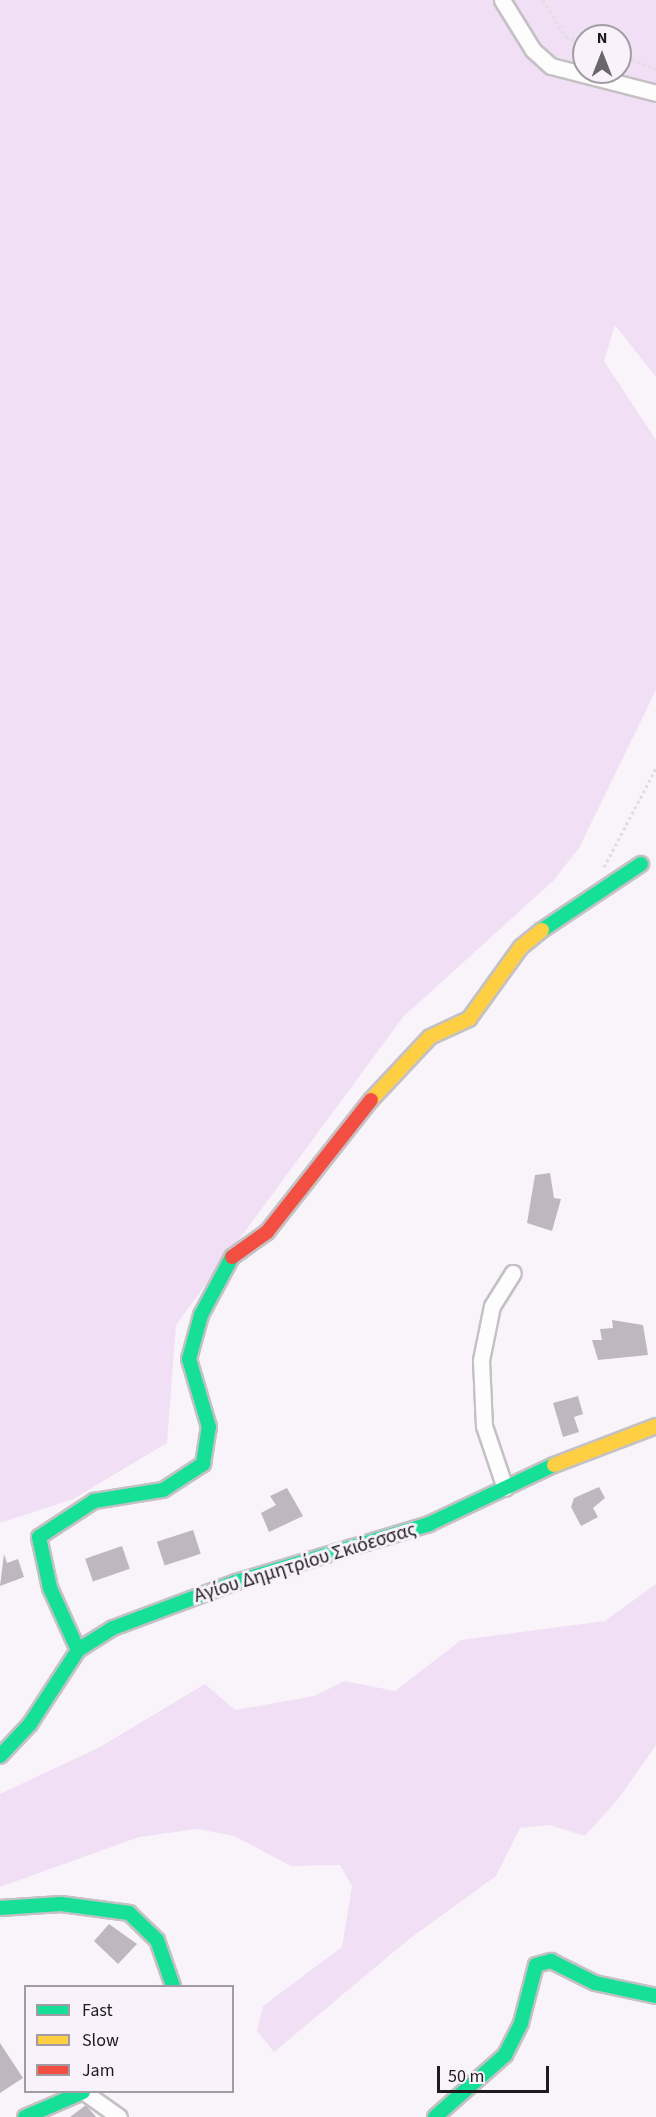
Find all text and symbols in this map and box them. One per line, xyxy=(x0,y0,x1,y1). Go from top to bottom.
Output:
north arrow xyxy=(572,24,632,84)
text: N xyxy=(597,27,607,49)
street label: Αγίου Δημητρίου Σκιόεσσας xyxy=(191,1518,419,1608)
legend xyxy=(24,1985,234,2093)
text: Fast xyxy=(82,1998,113,2023)
text: Slow xyxy=(82,2028,119,2053)
scale bar xyxy=(440,2054,552,2092)
text: Jam xyxy=(82,2058,115,2083)
text: 50 m xyxy=(448,2064,484,2089)

